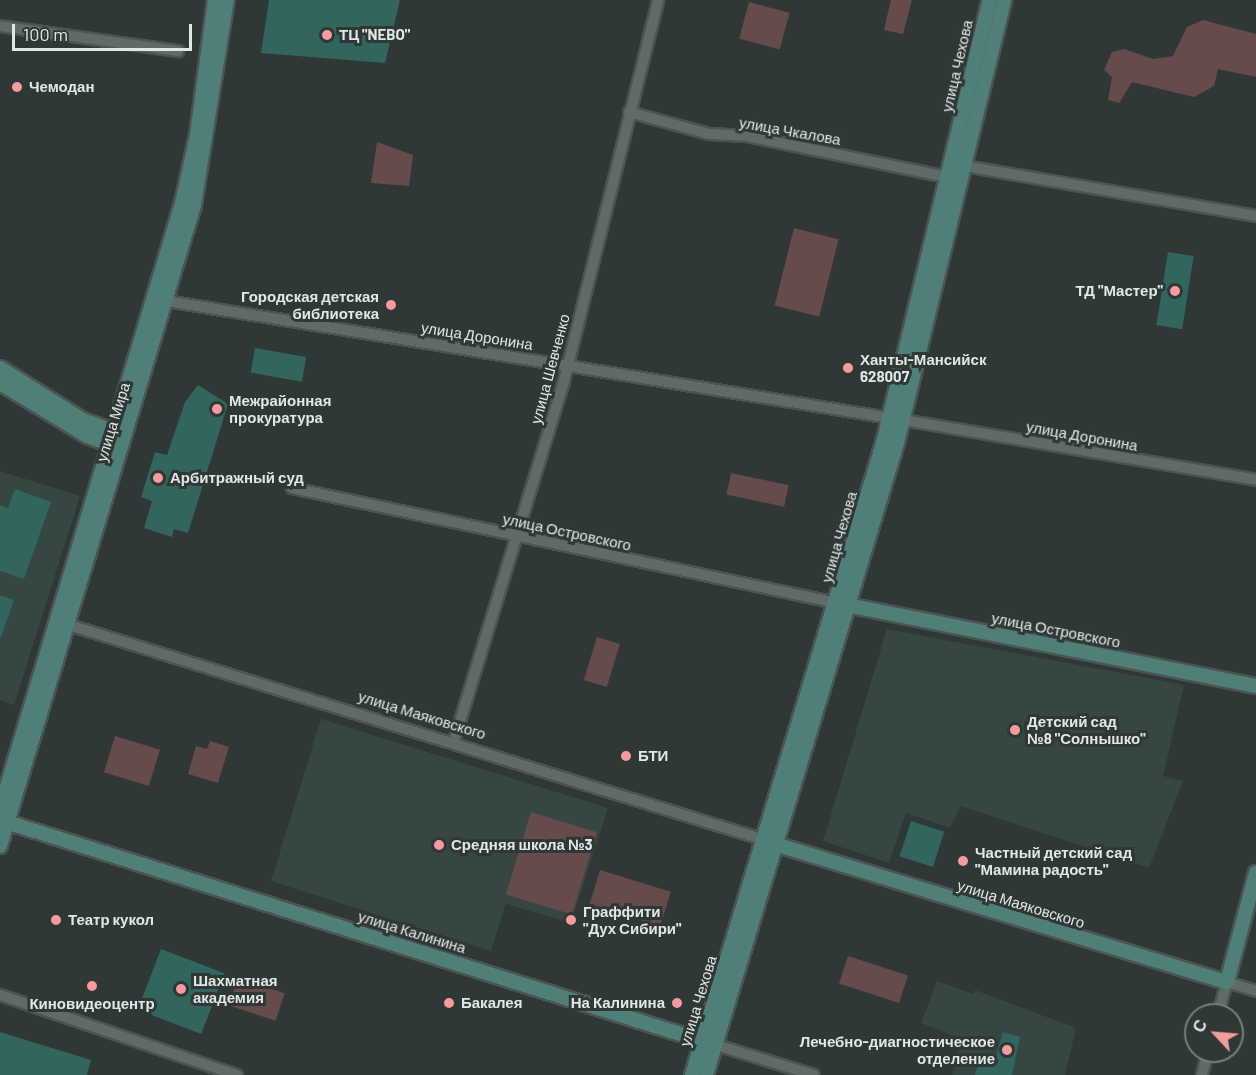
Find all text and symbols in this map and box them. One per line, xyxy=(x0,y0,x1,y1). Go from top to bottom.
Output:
scale bar xyxy=(15,12,195,50)
street label: улица Чехова xyxy=(938,18,976,114)
text: 100 m xyxy=(23,23,68,45)
place label: ТЦ "NEBO" xyxy=(339,26,410,44)
marker: ТЦ "NEBO" xyxy=(320,28,334,42)
place label: Чемодан xyxy=(29,78,94,96)
marker: Чемодан xyxy=(10,80,24,94)
street label: улица Чкалова xyxy=(738,113,842,149)
place label: ТД "Мастер" xyxy=(1076,282,1163,300)
marker: ТД "Мастер" xyxy=(1168,284,1182,298)
place label: Городская детская библиотека xyxy=(241,287,379,322)
marker: Городская детская библиотека xyxy=(384,298,398,312)
street label: улица Шевченко xyxy=(527,312,573,426)
street label: улица Доронина xyxy=(420,318,534,354)
place label: Ханты-Мансийск 628007 xyxy=(860,350,986,385)
marker: Ханты-Мансийск 628007 xyxy=(841,361,855,375)
street label: улица Мира xyxy=(92,380,134,464)
place label: Межрайонная прокуратура xyxy=(229,391,331,426)
marker: Межрайонная прокуратура xyxy=(210,402,224,416)
street label: улица Доронина xyxy=(1025,417,1139,455)
place label: Арбитражный суд xyxy=(170,469,304,487)
marker: Арбитражный суд xyxy=(151,471,165,485)
street label: улица Чехова xyxy=(817,489,861,585)
street label: улица Островского xyxy=(501,510,633,554)
street label: улица Островского xyxy=(990,609,1122,651)
street label: улица Маяковского xyxy=(356,687,488,743)
place label: Детский сад №8 "Солнышко" xyxy=(1027,712,1146,747)
marker: Детский сад №8 "Солнышко" xyxy=(1008,723,1022,737)
place label: БТИ xyxy=(638,747,668,765)
marker: БТИ xyxy=(619,749,633,763)
place label: Средняя школа №3 xyxy=(451,836,593,854)
marker: Средняя школа №3 xyxy=(432,838,446,852)
place label: Частный детский сад "Мамина радость" xyxy=(975,843,1132,878)
marker: Частный детский сад "Мамина радость" xyxy=(956,854,970,868)
street label: улица Маяковского xyxy=(955,876,1087,932)
place label: Граффити "Дух Сибири" xyxy=(583,902,681,937)
street label: улица Калинина xyxy=(356,907,468,957)
place label: Театр кукол xyxy=(68,911,154,929)
marker: Театр кукол xyxy=(49,913,63,927)
marker: Граффити "Дух Сибири" xyxy=(564,913,578,927)
street label: улица Чехова xyxy=(676,953,720,1049)
place label: Шахматная академия xyxy=(193,971,277,1006)
marker: Киновидеоцентр xyxy=(85,979,99,993)
marker: Шахматная академия xyxy=(174,982,188,996)
place label: Бакалея xyxy=(461,994,522,1012)
place label: На Калинина xyxy=(571,994,665,1012)
place label: Киновидеоцентр xyxy=(29,995,155,1013)
marker: Бакалея xyxy=(442,996,456,1010)
marker: На Калинина xyxy=(670,996,684,1010)
north arrow xyxy=(1184,1003,1244,1063)
text: С xyxy=(1188,1016,1210,1035)
place label: Лечебно-диагностическое отделение xyxy=(800,1032,995,1067)
marker: Лечебно-диагностическое отделение xyxy=(1000,1043,1014,1057)

